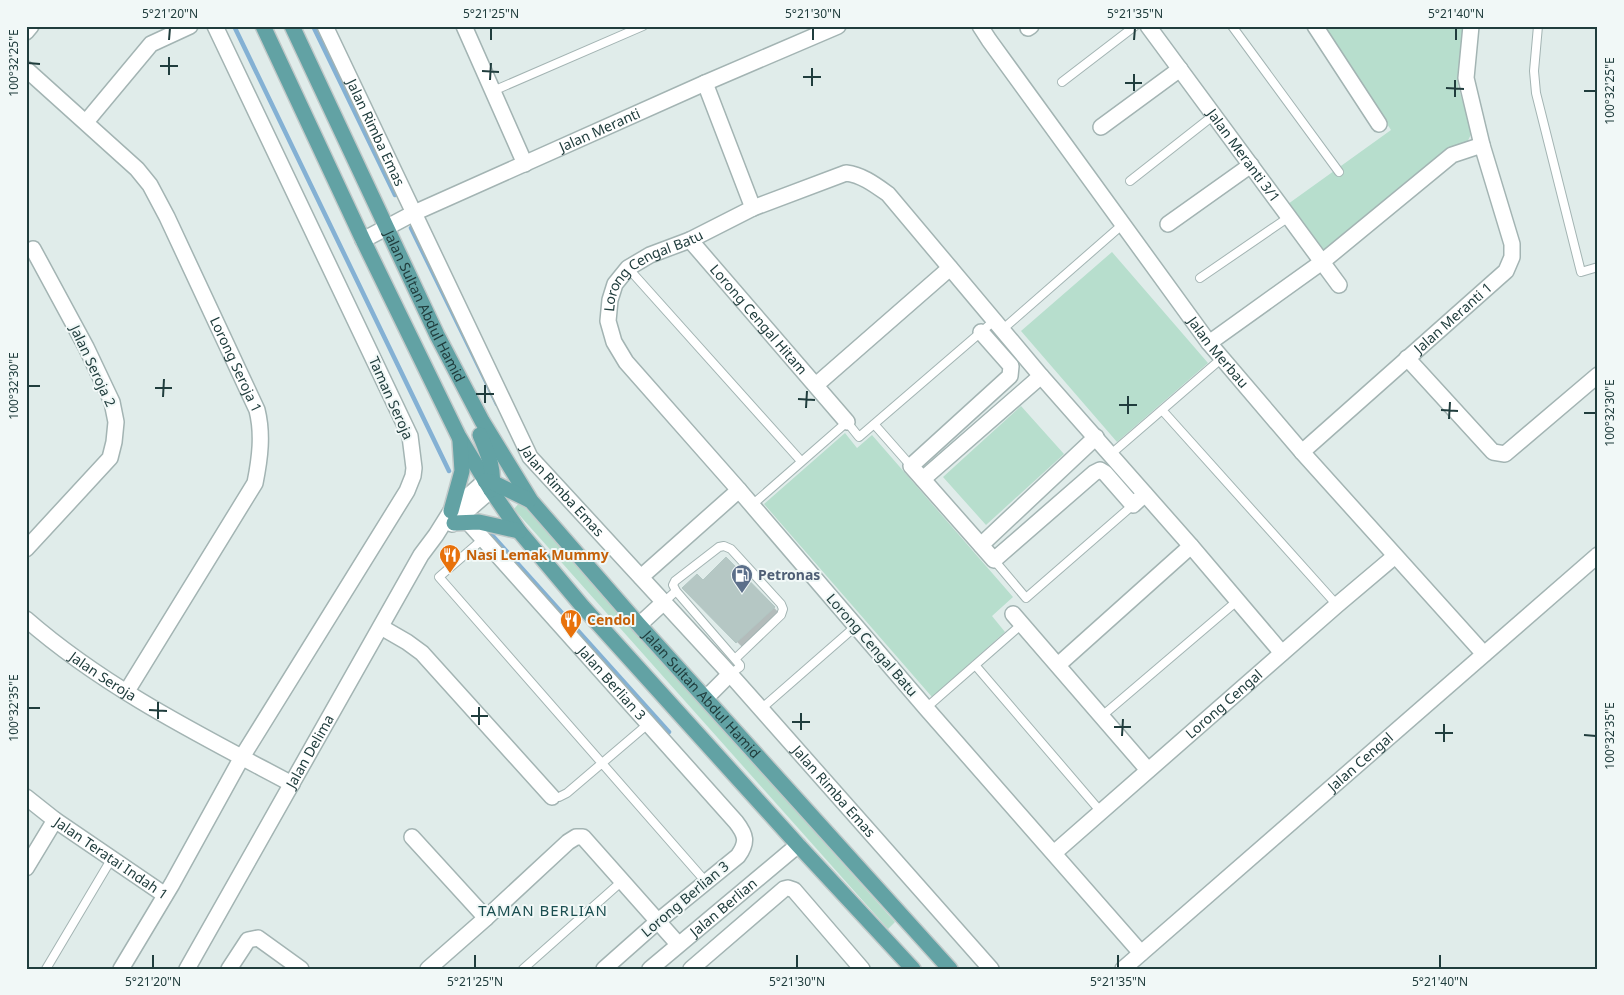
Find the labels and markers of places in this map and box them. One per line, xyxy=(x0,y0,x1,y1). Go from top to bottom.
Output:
restaurant icon: Nasi Lemak Mummy xyxy=(438,543,462,574)
place label: Nasi Lemak Mummy xyxy=(466,545,609,564)
fuel station icon: Petronas xyxy=(730,563,754,594)
place label: Petronas xyxy=(758,565,820,584)
restaurant icon: Cendol xyxy=(559,608,583,639)
place label: Cendol xyxy=(587,610,635,629)

